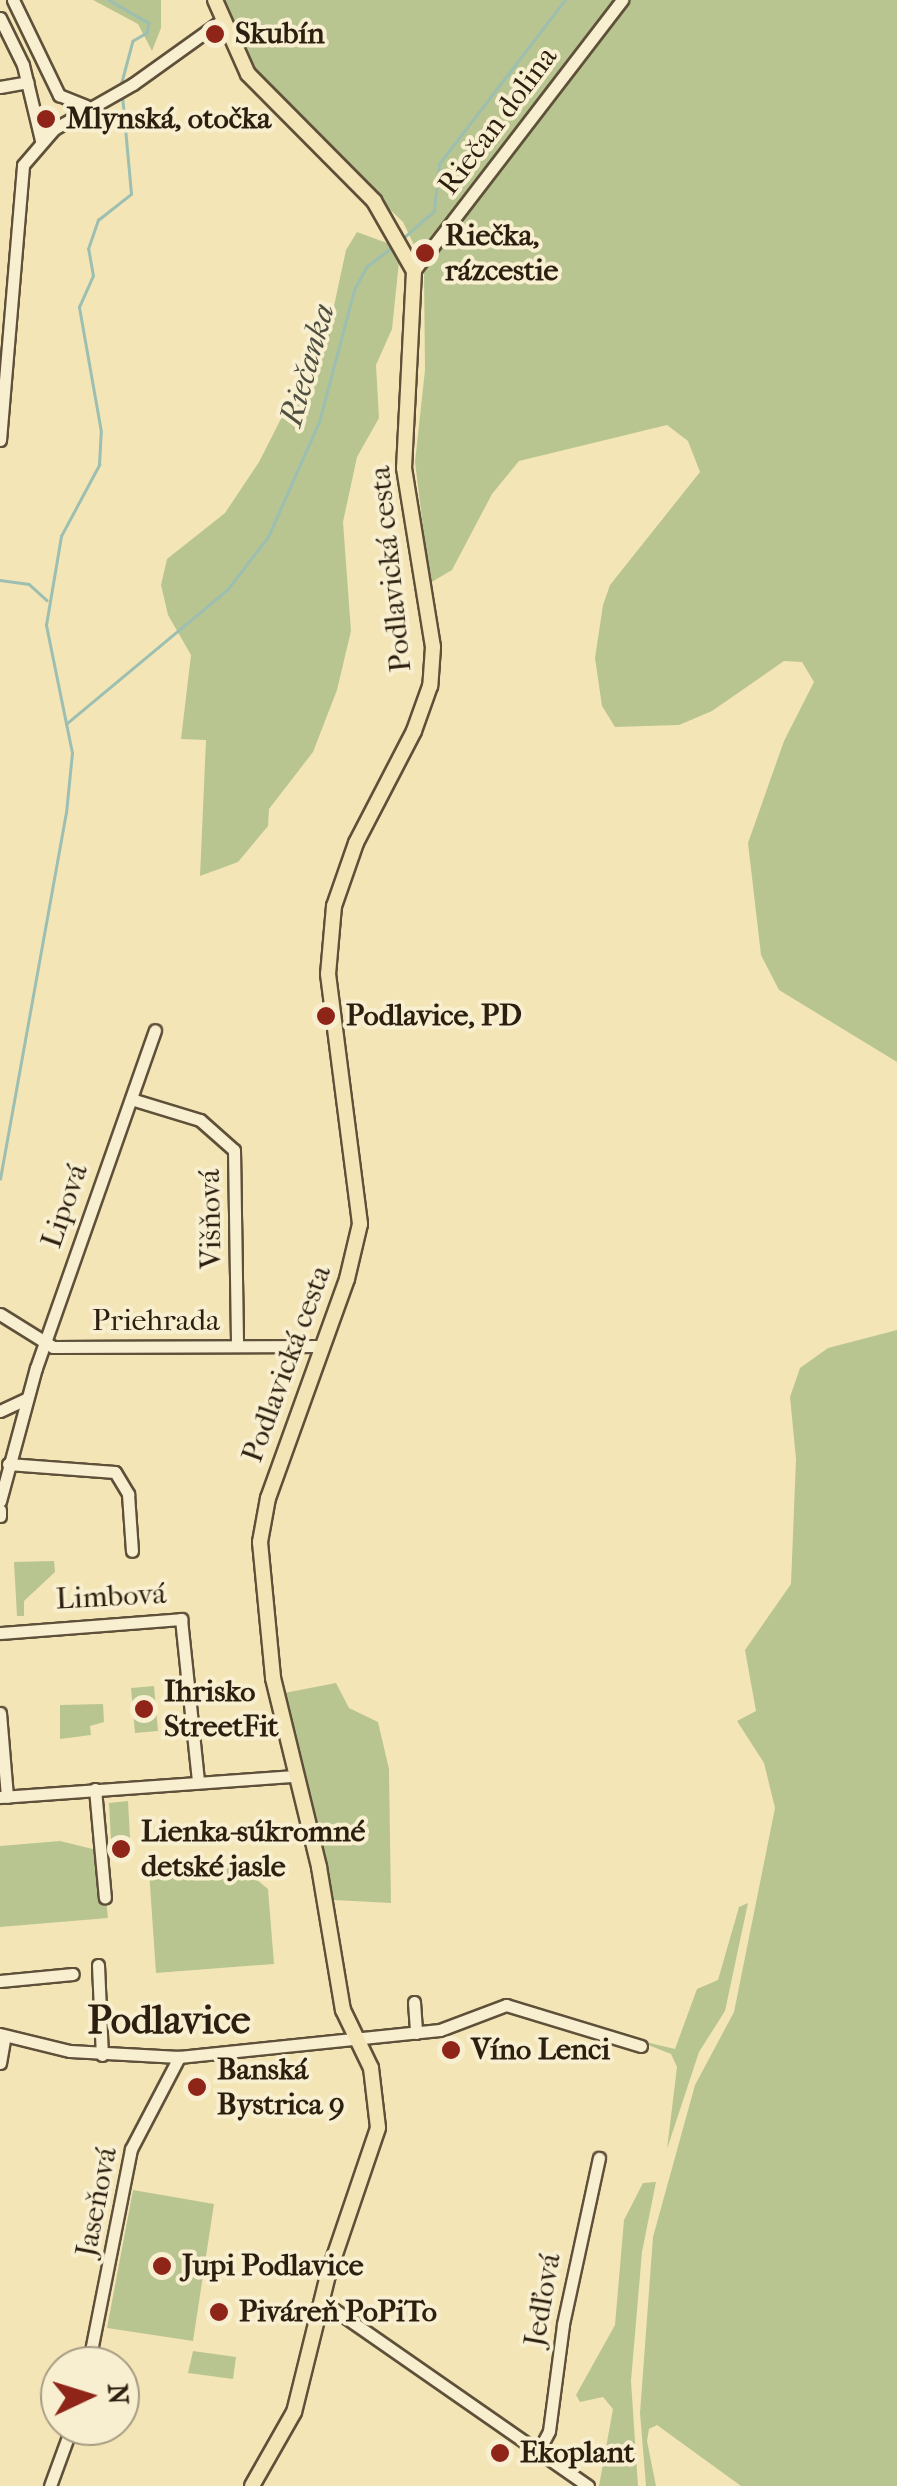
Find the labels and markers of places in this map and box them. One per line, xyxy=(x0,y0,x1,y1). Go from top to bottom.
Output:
place label: Skubín xyxy=(235,16,325,52)
marker: Skubín xyxy=(204,23,226,45)
place label: Mlynská, otočka xyxy=(66,101,271,137)
marker: Mlynská, otočka xyxy=(35,108,57,130)
place label: Riečka, rázcestie xyxy=(445,218,558,288)
marker: Riečka, rázcestie xyxy=(414,242,436,264)
place label: Podlavice, PD xyxy=(346,998,522,1034)
marker: Podlavice, PD xyxy=(315,1005,337,1027)
place label: Ihrisko StreetFit xyxy=(164,1674,279,1744)
marker: Ihrisko StreetFit xyxy=(133,1698,155,1720)
place label: Lienka-súkromné detské jasle xyxy=(141,1814,365,1884)
marker: Lienka-súkromné detské jasle xyxy=(110,1838,132,1860)
place label: Víno Lenci xyxy=(471,2032,610,2068)
marker: Víno Lenci xyxy=(440,2039,462,2061)
place label: Banská Bystrica 9 xyxy=(217,2052,345,2122)
marker: Banská Bystrica 9 xyxy=(186,2076,208,2098)
place label: Jupi Podlavice xyxy=(182,2248,364,2284)
marker: Jupi Podlavice xyxy=(151,2255,173,2277)
place label: Piváreň PoPiTo xyxy=(239,2294,437,2330)
marker: Piváreň PoPiTo xyxy=(208,2301,230,2323)
place label: Ekoplant xyxy=(520,2435,635,2471)
marker: Ekoplant xyxy=(489,2442,511,2464)

